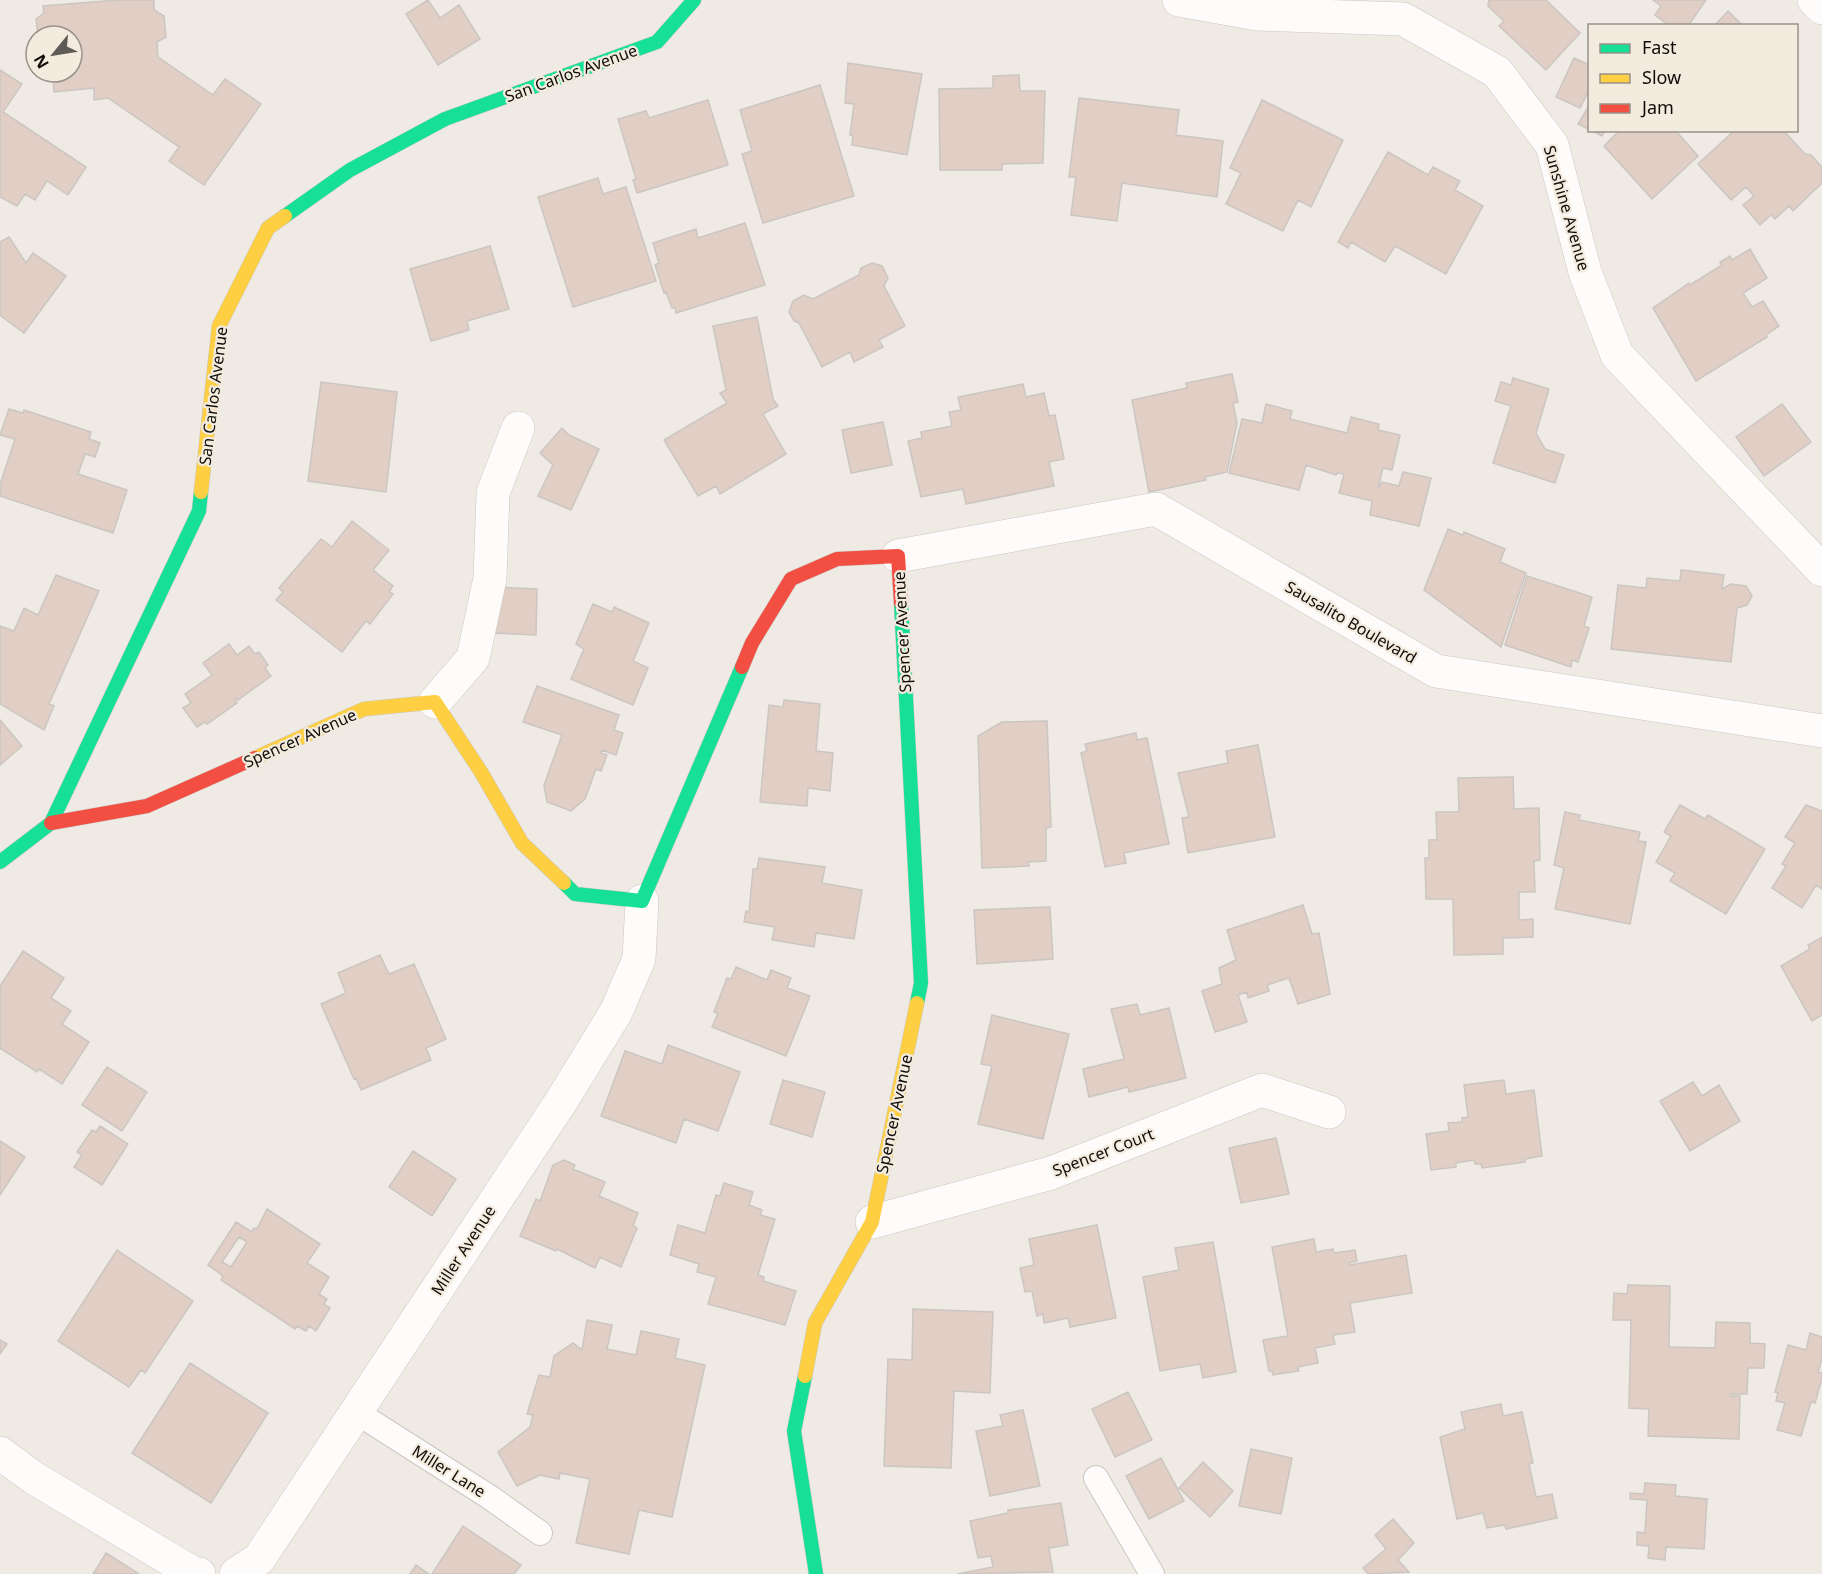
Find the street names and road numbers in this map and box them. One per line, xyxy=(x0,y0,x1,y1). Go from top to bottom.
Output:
street label: San Carlos Avenue xyxy=(502,39,640,107)
street label: Sunshine Avenue xyxy=(1539,143,1595,273)
street label: San Carlos Avenue xyxy=(194,326,232,466)
street label: Spencer Avenue xyxy=(888,571,916,693)
street label: Sausalito Boulevard xyxy=(1281,575,1421,669)
street label: Spencer Avenue xyxy=(240,703,360,773)
street label: Spencer Avenue xyxy=(871,1052,917,1176)
street label: Spencer Court xyxy=(1049,1122,1157,1181)
street label: Miller Avenue xyxy=(426,1201,500,1299)
street label: Miller Lane xyxy=(408,1440,490,1502)

